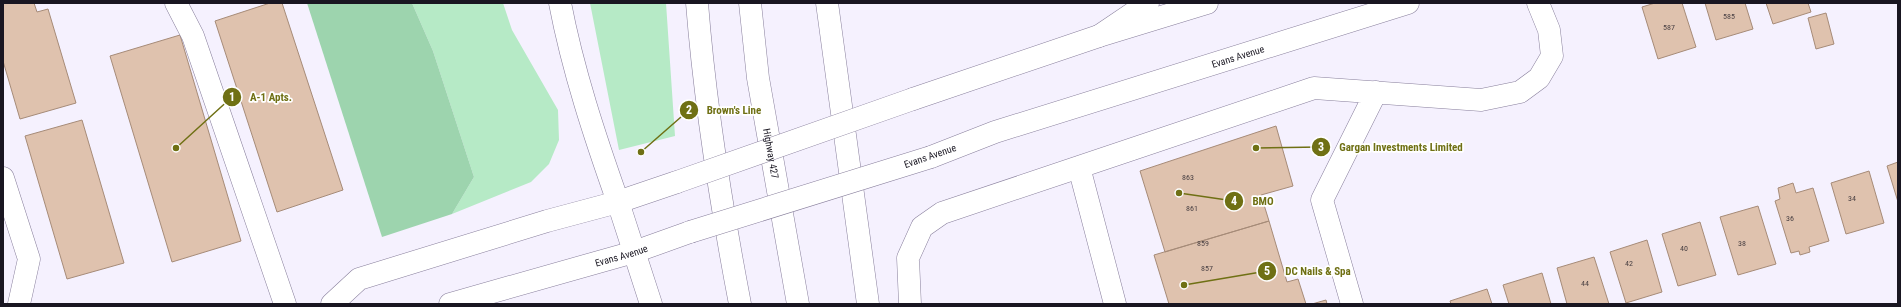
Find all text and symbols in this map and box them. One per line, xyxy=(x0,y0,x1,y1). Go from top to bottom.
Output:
house number: 585 xyxy=(1723,12,1735,21)
house number: 587 xyxy=(1663,23,1675,32)
street label: Evans Avenue xyxy=(1210,43,1266,70)
callout: A-1 Apts. xyxy=(222,86,300,109)
text: 1 xyxy=(229,90,235,104)
text: A-1 Apts. xyxy=(250,91,292,104)
callout: Brown's Line xyxy=(679,98,770,121)
text: 2 xyxy=(686,103,692,117)
text: Brown's Line xyxy=(707,104,761,117)
street label: Highway 427 xyxy=(762,127,781,179)
callout: Gargan Investments Limited xyxy=(1311,136,1471,159)
text: 3 xyxy=(1318,140,1324,154)
text: Gargan Investments Limited xyxy=(1339,141,1463,154)
street label: Evans Avenue xyxy=(903,142,958,170)
house number: 863 xyxy=(1182,173,1194,182)
callout: BMO xyxy=(1224,189,1281,212)
text: 4 xyxy=(1231,194,1237,208)
house number: 34 xyxy=(1848,194,1856,203)
text: BMO xyxy=(1252,195,1274,208)
house number: 861 xyxy=(1186,204,1198,213)
house number: 36 xyxy=(1786,214,1794,223)
house number: 859 xyxy=(1197,239,1209,248)
house number: 38 xyxy=(1738,239,1746,248)
street label: Evans Avenue xyxy=(594,242,649,268)
house number: 40 xyxy=(1680,244,1688,253)
house number: 42 xyxy=(1625,259,1633,268)
callout: DC Nails & Spa xyxy=(1257,260,1359,283)
house number: 857 xyxy=(1201,264,1213,273)
text: 5 xyxy=(1264,264,1270,278)
text: DC Nails & Spa xyxy=(1285,265,1351,278)
house number: 44 xyxy=(1581,279,1589,288)

